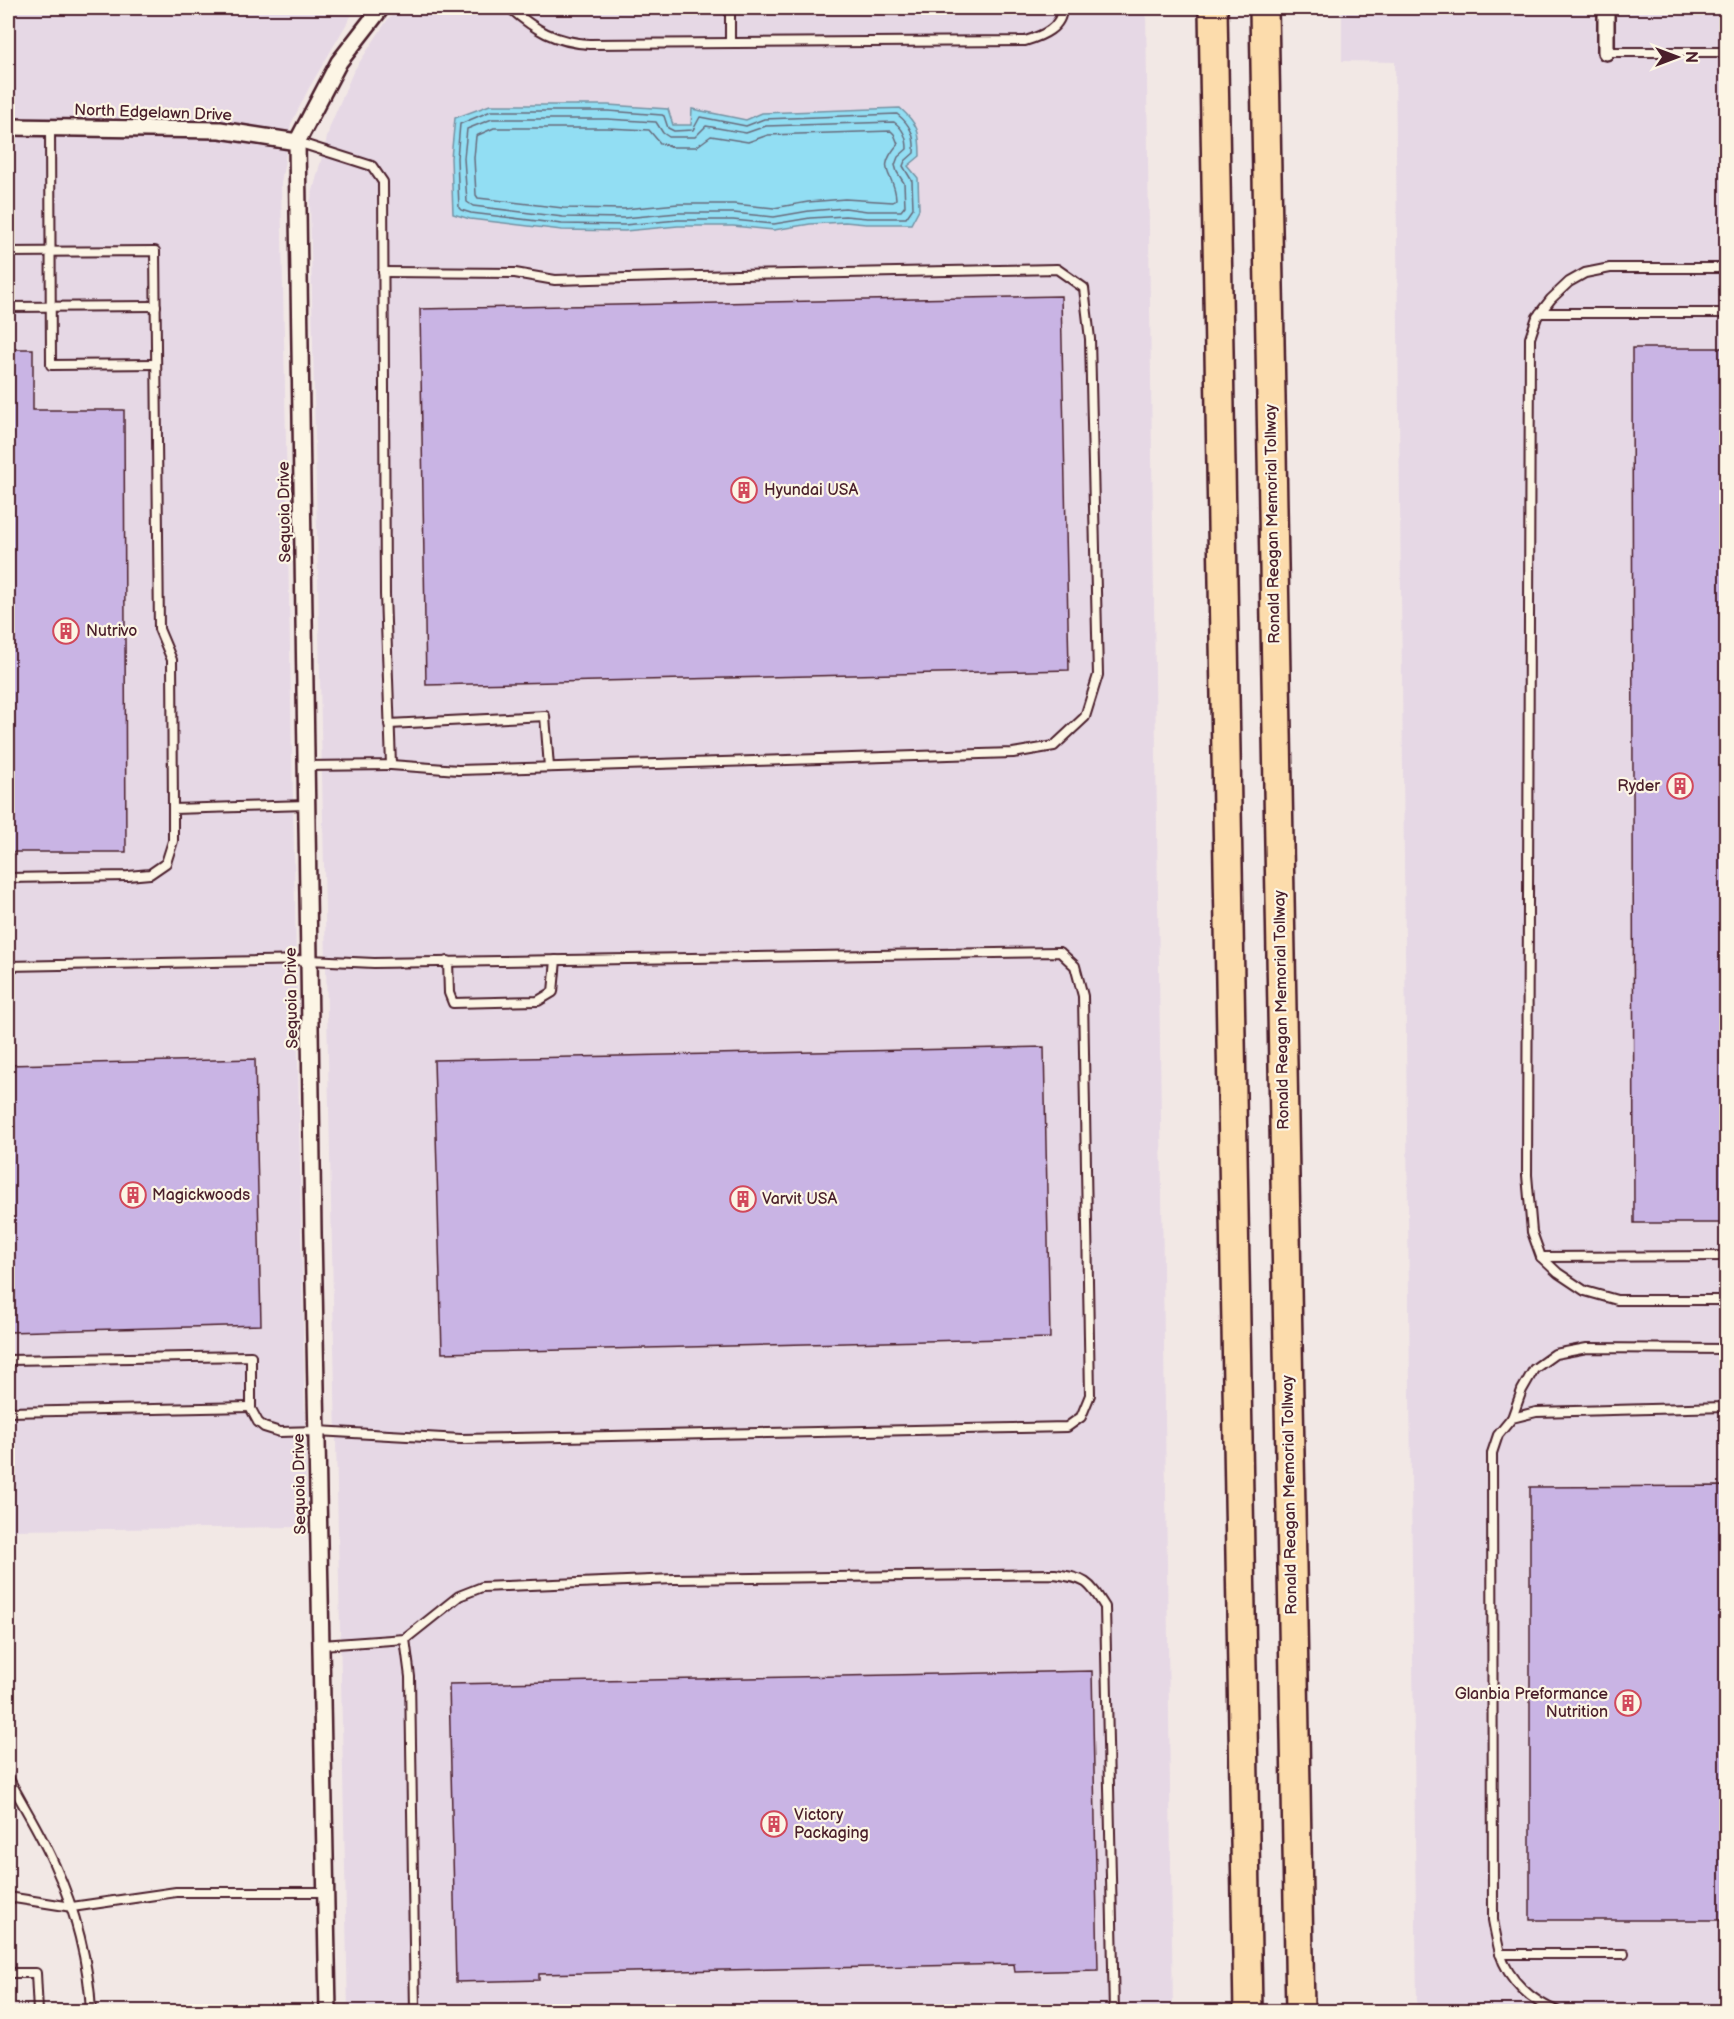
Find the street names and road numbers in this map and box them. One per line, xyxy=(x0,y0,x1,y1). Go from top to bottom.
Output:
street label: North Edgelawn Drive xyxy=(74,101,233,125)
street label: Ronald Reagan Memorial Tollway xyxy=(1261,403,1285,644)
street label: Sequoia Drive xyxy=(275,461,295,563)
street label: Ronald Reagan Memorial Tollway xyxy=(1270,889,1294,1130)
street label: Sequoia Drive xyxy=(282,947,302,1049)
street label: Ronald Reagan Memorial Tollway xyxy=(1278,1374,1302,1615)
street label: Sequoia Drive xyxy=(290,1433,310,1535)

